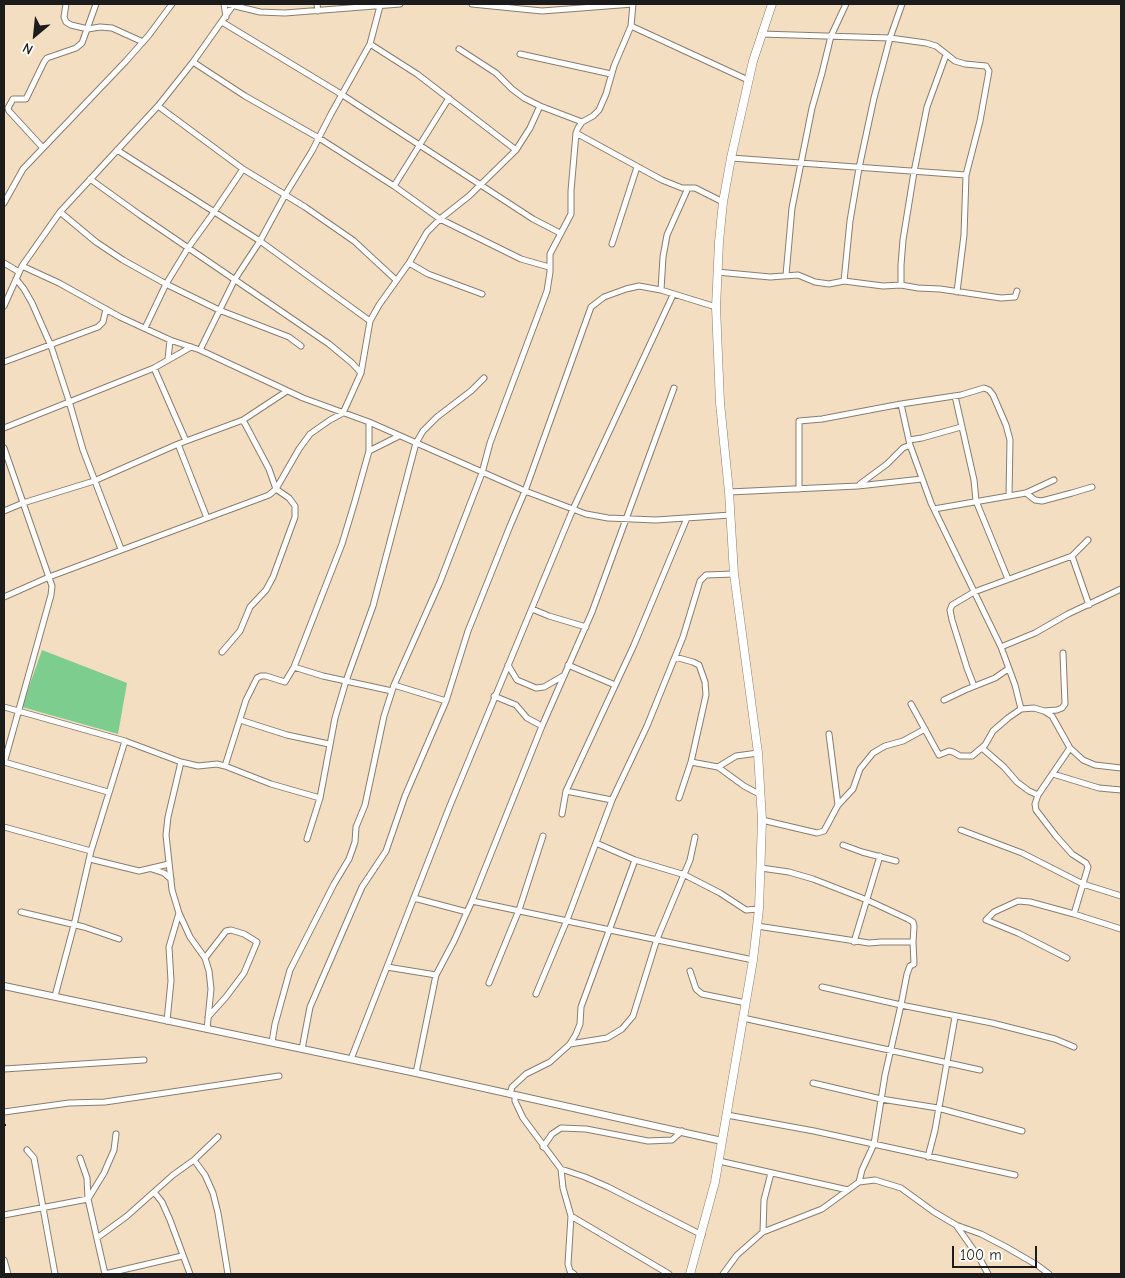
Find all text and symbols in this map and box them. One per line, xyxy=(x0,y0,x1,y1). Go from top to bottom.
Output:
north arrow xyxy=(10,10,60,60)
text: N xyxy=(20,39,36,58)
scale bar xyxy=(955,1236,1040,1268)
text: 100 m xyxy=(960,1246,1002,1264)

